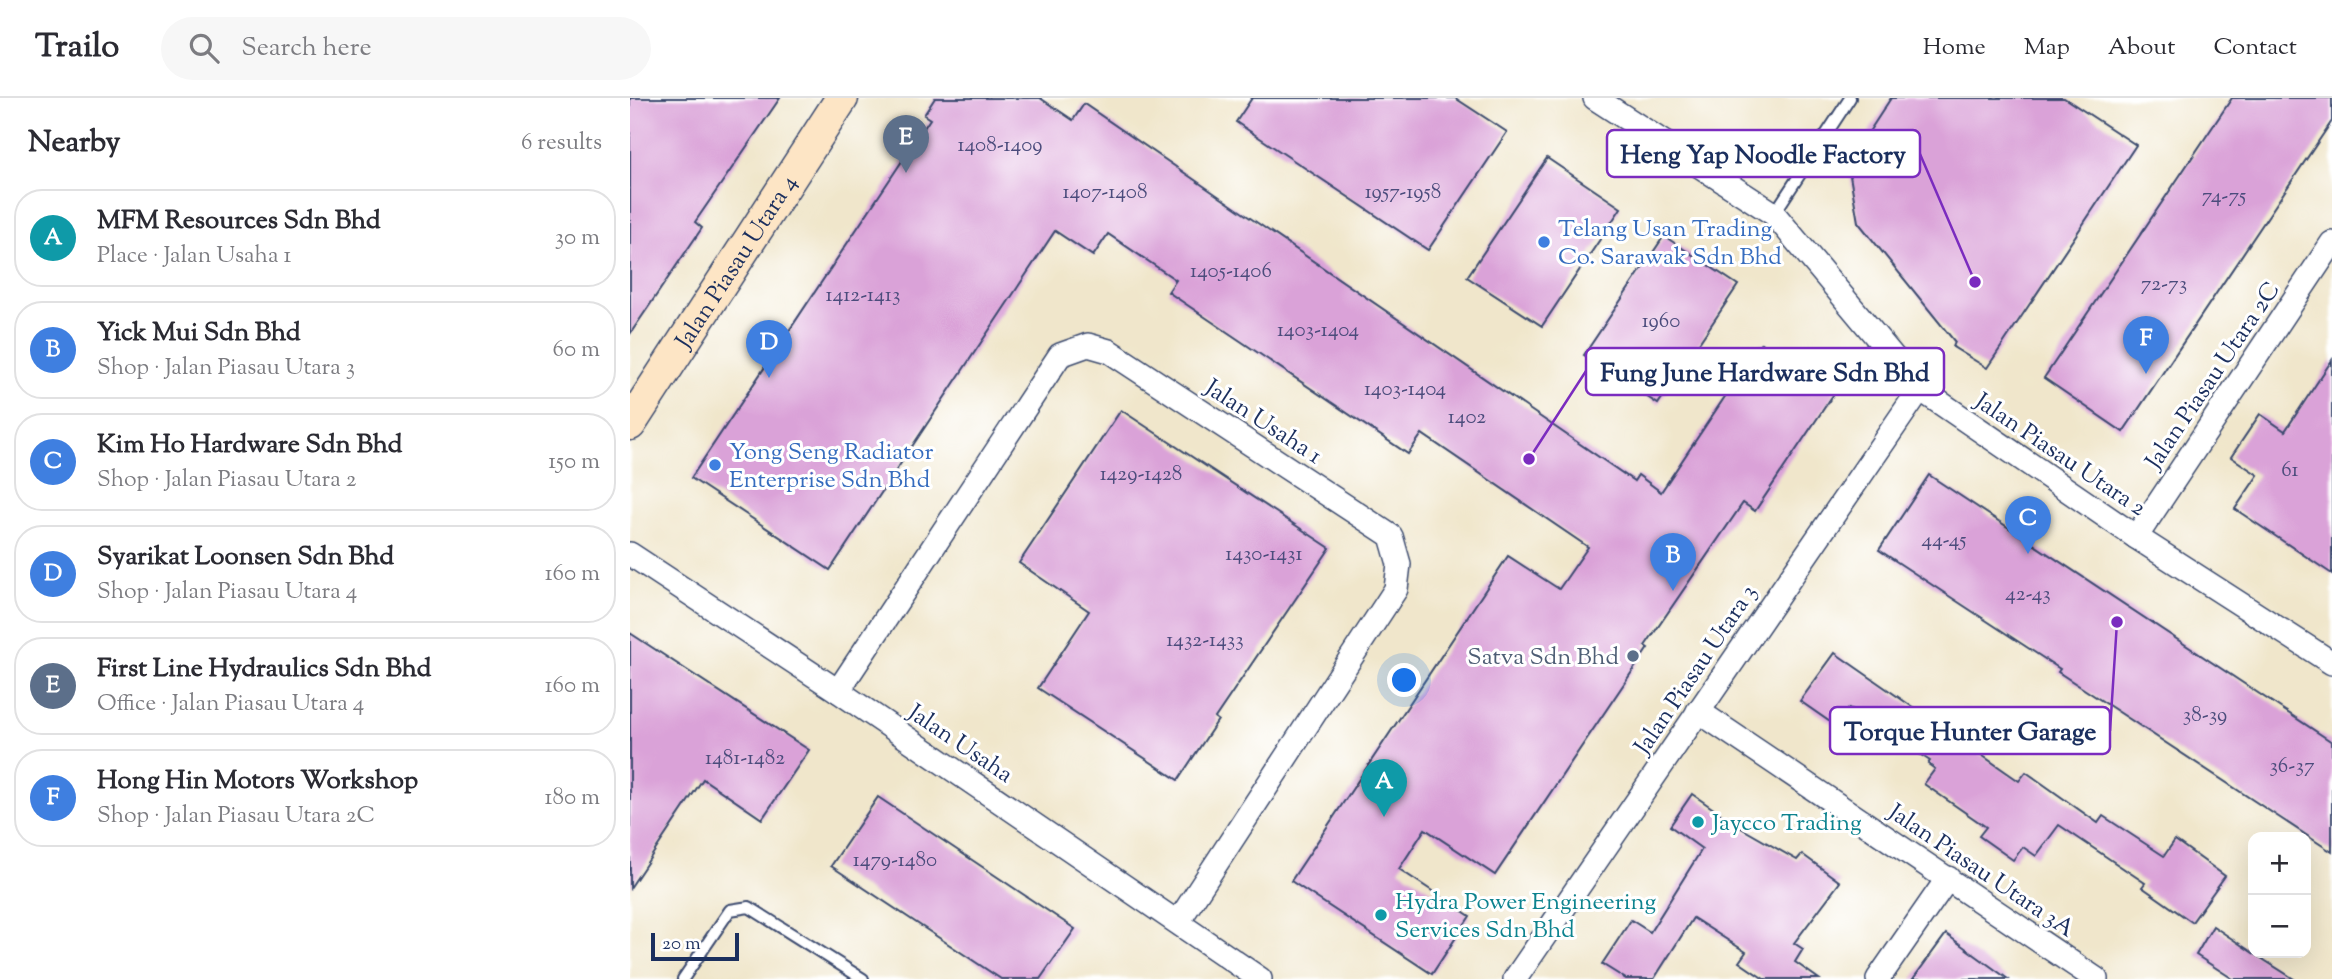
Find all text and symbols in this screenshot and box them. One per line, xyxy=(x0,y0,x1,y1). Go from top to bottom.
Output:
search box xyxy=(161,17,651,80)
text: Trailo xyxy=(35,24,119,72)
icon: search xyxy=(185,29,223,67)
text: Search here xyxy=(241,30,372,67)
text: Home xyxy=(1923,31,1986,65)
text: Map xyxy=(2024,31,2070,65)
text: About xyxy=(2108,31,2175,65)
text: Contact xyxy=(2213,31,2297,65)
pin: E xyxy=(883,115,929,173)
text: Nearby xyxy=(28,122,120,165)
text: 6 results xyxy=(521,127,602,160)
callout: Heng Yap Noodle Factory xyxy=(1607,130,1920,177)
house number: 1408-1409 xyxy=(958,131,1042,161)
text: Heng Yap Noodle Factory xyxy=(1620,138,1906,175)
street label: Jalan Piasau Utara 4 xyxy=(667,169,807,358)
house number: 1407-1408 xyxy=(1063,178,1147,208)
house number: 1957-1958 xyxy=(1365,178,1441,208)
house number: 74-75 xyxy=(2202,182,2246,212)
text: MFM Resources Sdn Bhd xyxy=(97,203,381,240)
place label: Telang Usan Trading Co. Sarawak Sdn Bhd xyxy=(1558,213,1782,275)
text: A xyxy=(44,222,62,255)
text: 30 m xyxy=(555,222,600,255)
marker: Telang Usan Trading Co. Sarawak Sdn Bhd xyxy=(1536,234,1552,250)
text: Place · Jalan Usaha 1 xyxy=(97,240,291,273)
house number: 1405-1406 xyxy=(1190,257,1272,287)
house number: 72-73 xyxy=(2141,270,2187,300)
street label: Jalan Piasau Utara 2C xyxy=(2137,276,2289,478)
house number: 1412-1413 xyxy=(826,281,900,311)
house number: 1960 xyxy=(1642,307,1680,337)
text: Yick Mui Sdn Bhd xyxy=(97,315,301,352)
house number: 1403-1404 xyxy=(1277,316,1359,346)
pin: F xyxy=(2123,316,2169,374)
pin: D xyxy=(746,320,792,378)
text: B xyxy=(46,334,60,367)
text: 60 m xyxy=(552,334,600,367)
callout: Fung June Hardware Sdn Bhd xyxy=(1586,348,1944,395)
text: Shop · Jalan Piasau Utara 3 xyxy=(97,352,355,385)
text: Fung June Hardware Sdn Bhd xyxy=(1600,356,1930,393)
street label: Jalan Usaha 1 xyxy=(1196,371,1328,473)
house number: 1403-1404 xyxy=(1364,375,1446,405)
street label: Jalan Piasau Utara 2 xyxy=(1966,384,2152,526)
house number: 1402 xyxy=(1448,403,1486,433)
text: Kim Ho Hardware Sdn Bhd xyxy=(97,427,402,464)
place label: Yong Seng Radiator Enterprise Sdn Bhd xyxy=(729,436,933,498)
text: C xyxy=(44,446,62,479)
text: 150 m xyxy=(548,446,600,479)
house number: 61 xyxy=(2281,456,2299,486)
marker: Yong Seng Radiator Enterprise Sdn Bhd xyxy=(707,457,723,473)
house number: 1429-1428 xyxy=(1100,460,1182,490)
text: Shop · Jalan Piasau Utara 2 xyxy=(97,464,357,497)
pin: C xyxy=(2005,496,2051,554)
house number: 44-45 xyxy=(1922,526,1966,556)
pin: B xyxy=(1650,533,1696,591)
text: Syarikat Loonsen Sdn Bhd xyxy=(97,539,394,576)
house number: 1430-1431 xyxy=(1225,540,1303,570)
text: D xyxy=(44,558,62,591)
text: 160 m xyxy=(545,558,600,591)
text: Shop · Jalan Piasau Utara 4 xyxy=(97,576,357,609)
street label: Jalan Piasau Utara 3 xyxy=(1626,578,1766,764)
house number: 42-43 xyxy=(2005,580,2051,610)
house number: 1432-1433 xyxy=(1166,626,1244,656)
place label: Satva Sdn Bhd xyxy=(1467,641,1619,675)
marker: Satva Sdn Bhd xyxy=(1625,648,1641,664)
text: First Line Hydraulics Sdn Bhd xyxy=(97,651,431,688)
your location xyxy=(1387,663,1421,697)
text: E xyxy=(46,670,60,703)
text: 160 m xyxy=(545,670,600,703)
text: Office · Jalan Piasau Utara 4 xyxy=(97,688,364,721)
street label: Jalan Usaha xyxy=(899,696,1019,792)
house number: 38-39 xyxy=(2183,701,2227,731)
callout: Torque Hunter Garage xyxy=(1830,707,2110,754)
text: Torque Hunter Garage xyxy=(1844,715,2096,752)
house number: 1481-1482 xyxy=(705,744,785,774)
house number: 36-37 xyxy=(2270,752,2315,782)
pin: A xyxy=(1361,759,1407,817)
text: Hong Hin Motors Workshop xyxy=(97,763,418,800)
text: F xyxy=(47,782,59,815)
text: 180 m xyxy=(545,782,600,815)
street label: Jalan Piasau Utara 3A xyxy=(1879,795,2081,947)
text: Shop · Jalan Piasau Utara 2C xyxy=(97,800,375,833)
place label: Jaycco Trading xyxy=(1710,807,1862,841)
marker: Jaycco Trading xyxy=(1690,814,1706,830)
map controls xyxy=(2248,832,2311,958)
button: + xyxy=(2248,832,2311,895)
house number: 1479-1480 xyxy=(853,846,937,876)
place label: Hydra Power Engineering Services Sdn Bhd xyxy=(1395,886,1657,948)
button: − xyxy=(2248,895,2311,958)
marker: Hydra Power Engineering Services Sdn Bhd xyxy=(1373,907,1389,923)
scale bar xyxy=(651,930,738,962)
text: 20 m xyxy=(662,931,701,958)

